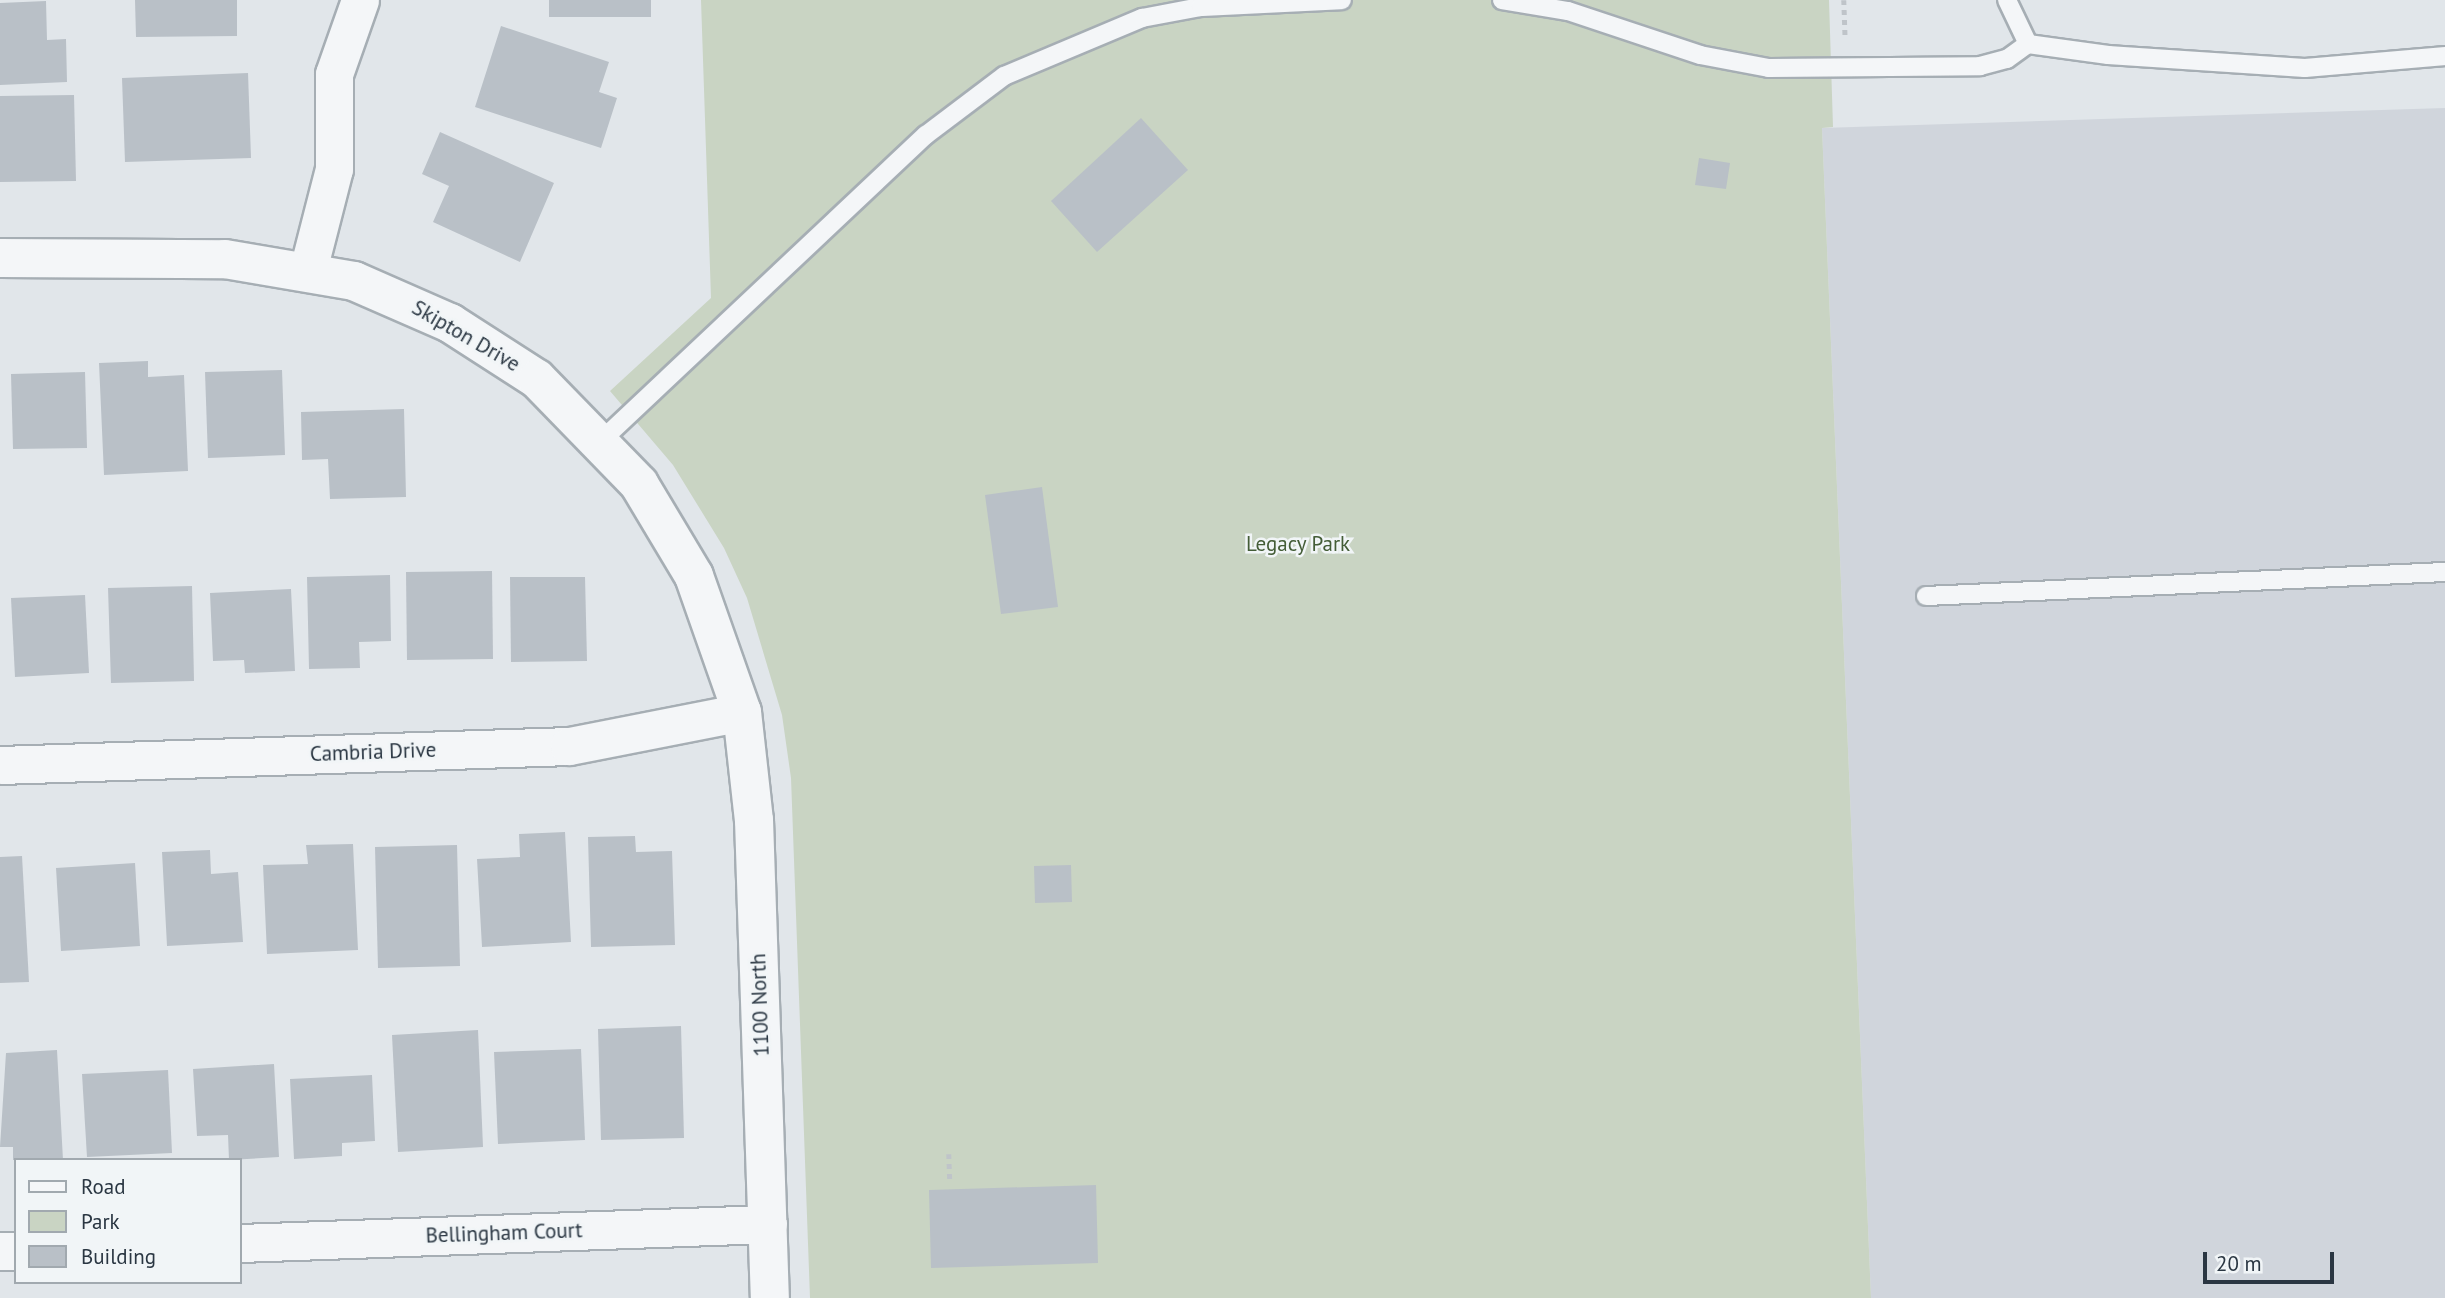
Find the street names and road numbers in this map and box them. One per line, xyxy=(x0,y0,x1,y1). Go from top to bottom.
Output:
street label: Skipton Drive xyxy=(408,295,524,377)
street label: Cambria Drive xyxy=(309,737,437,767)
street label: 1100 North xyxy=(746,953,774,1057)
street label: Bellingham Court xyxy=(425,1218,583,1248)

